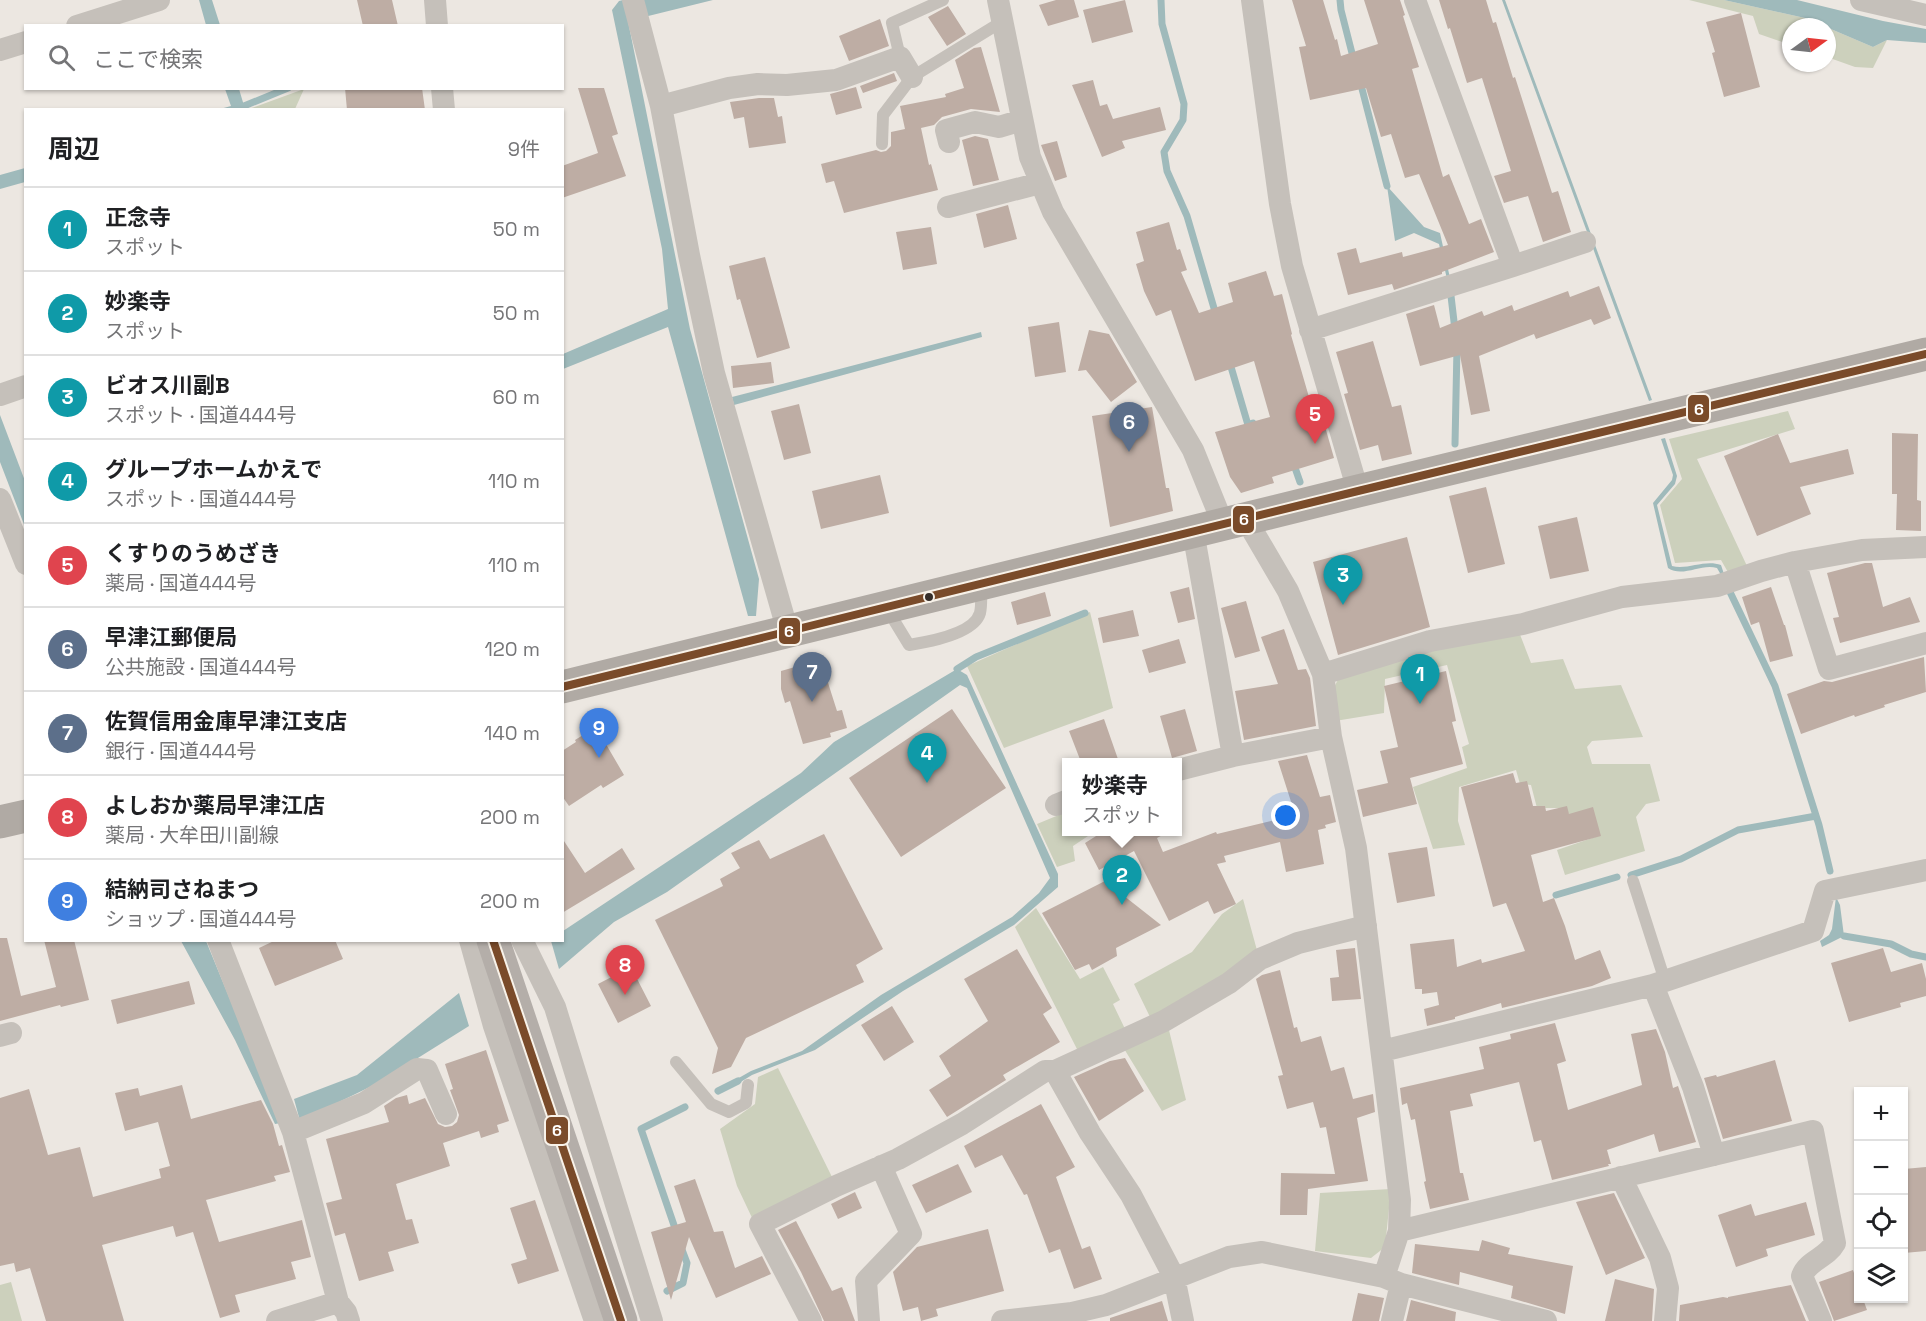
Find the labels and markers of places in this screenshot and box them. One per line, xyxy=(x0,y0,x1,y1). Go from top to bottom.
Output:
pin: 5 xyxy=(1296,394,1334,444)
pin: 6 xyxy=(1110,402,1148,452)
pin: 3 xyxy=(1324,556,1362,605)
unlabelled marker xyxy=(923,591,935,603)
pin: 7 xyxy=(792,652,832,702)
pin: 1 xyxy=(1400,654,1440,704)
pin: 9 xyxy=(580,708,618,758)
pin: 4 xyxy=(908,734,946,783)
pin: 2 xyxy=(1102,856,1142,905)
pin: 8 xyxy=(606,946,644,995)

